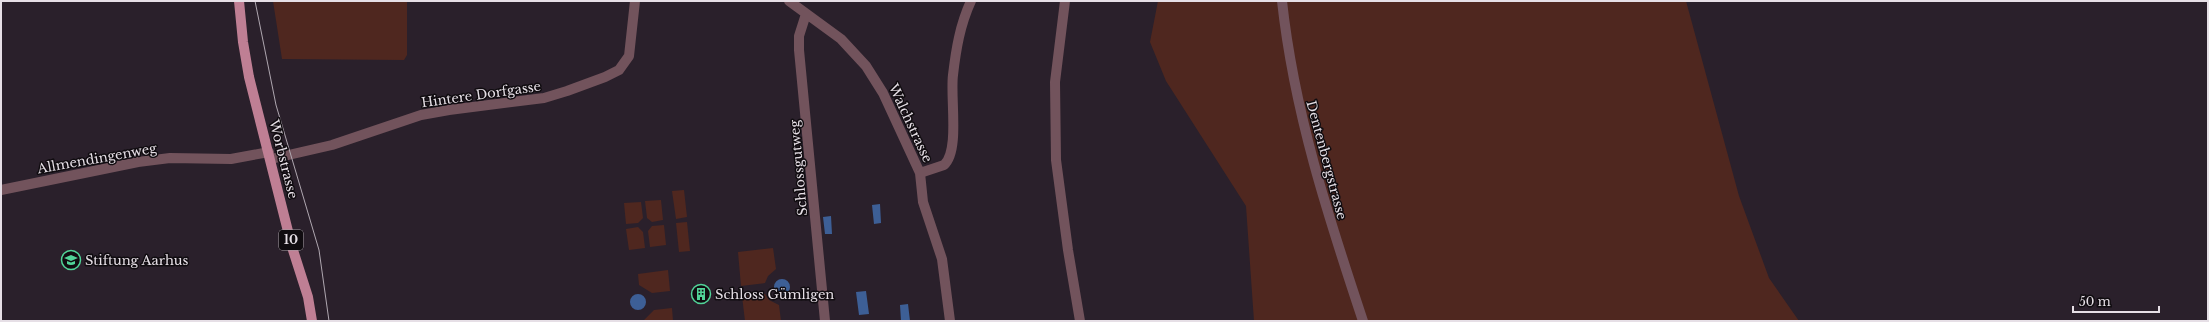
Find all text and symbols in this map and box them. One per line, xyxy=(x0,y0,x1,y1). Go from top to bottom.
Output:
street label: Hintere Dorfgasse xyxy=(420,78,542,111)
street label: Walchstrasse xyxy=(884,80,936,165)
street label: Dentenbergstrasse xyxy=(1302,99,1351,222)
street label: Worbstrasse xyxy=(265,117,302,200)
street label: Schlossgutweg xyxy=(786,119,811,217)
street label: Allmendingenweg xyxy=(35,140,158,178)
road number: 10 xyxy=(279,230,303,250)
school or university icon: Stiftung Aarhus xyxy=(60,249,82,271)
place label: Stiftung Aarhus xyxy=(85,252,189,269)
building icon: Schloss Gümligen xyxy=(690,283,712,305)
place label: Schloss Gümligen xyxy=(715,286,834,303)
scale bar xyxy=(2073,288,2159,314)
text: 50 m xyxy=(2079,294,2111,309)

